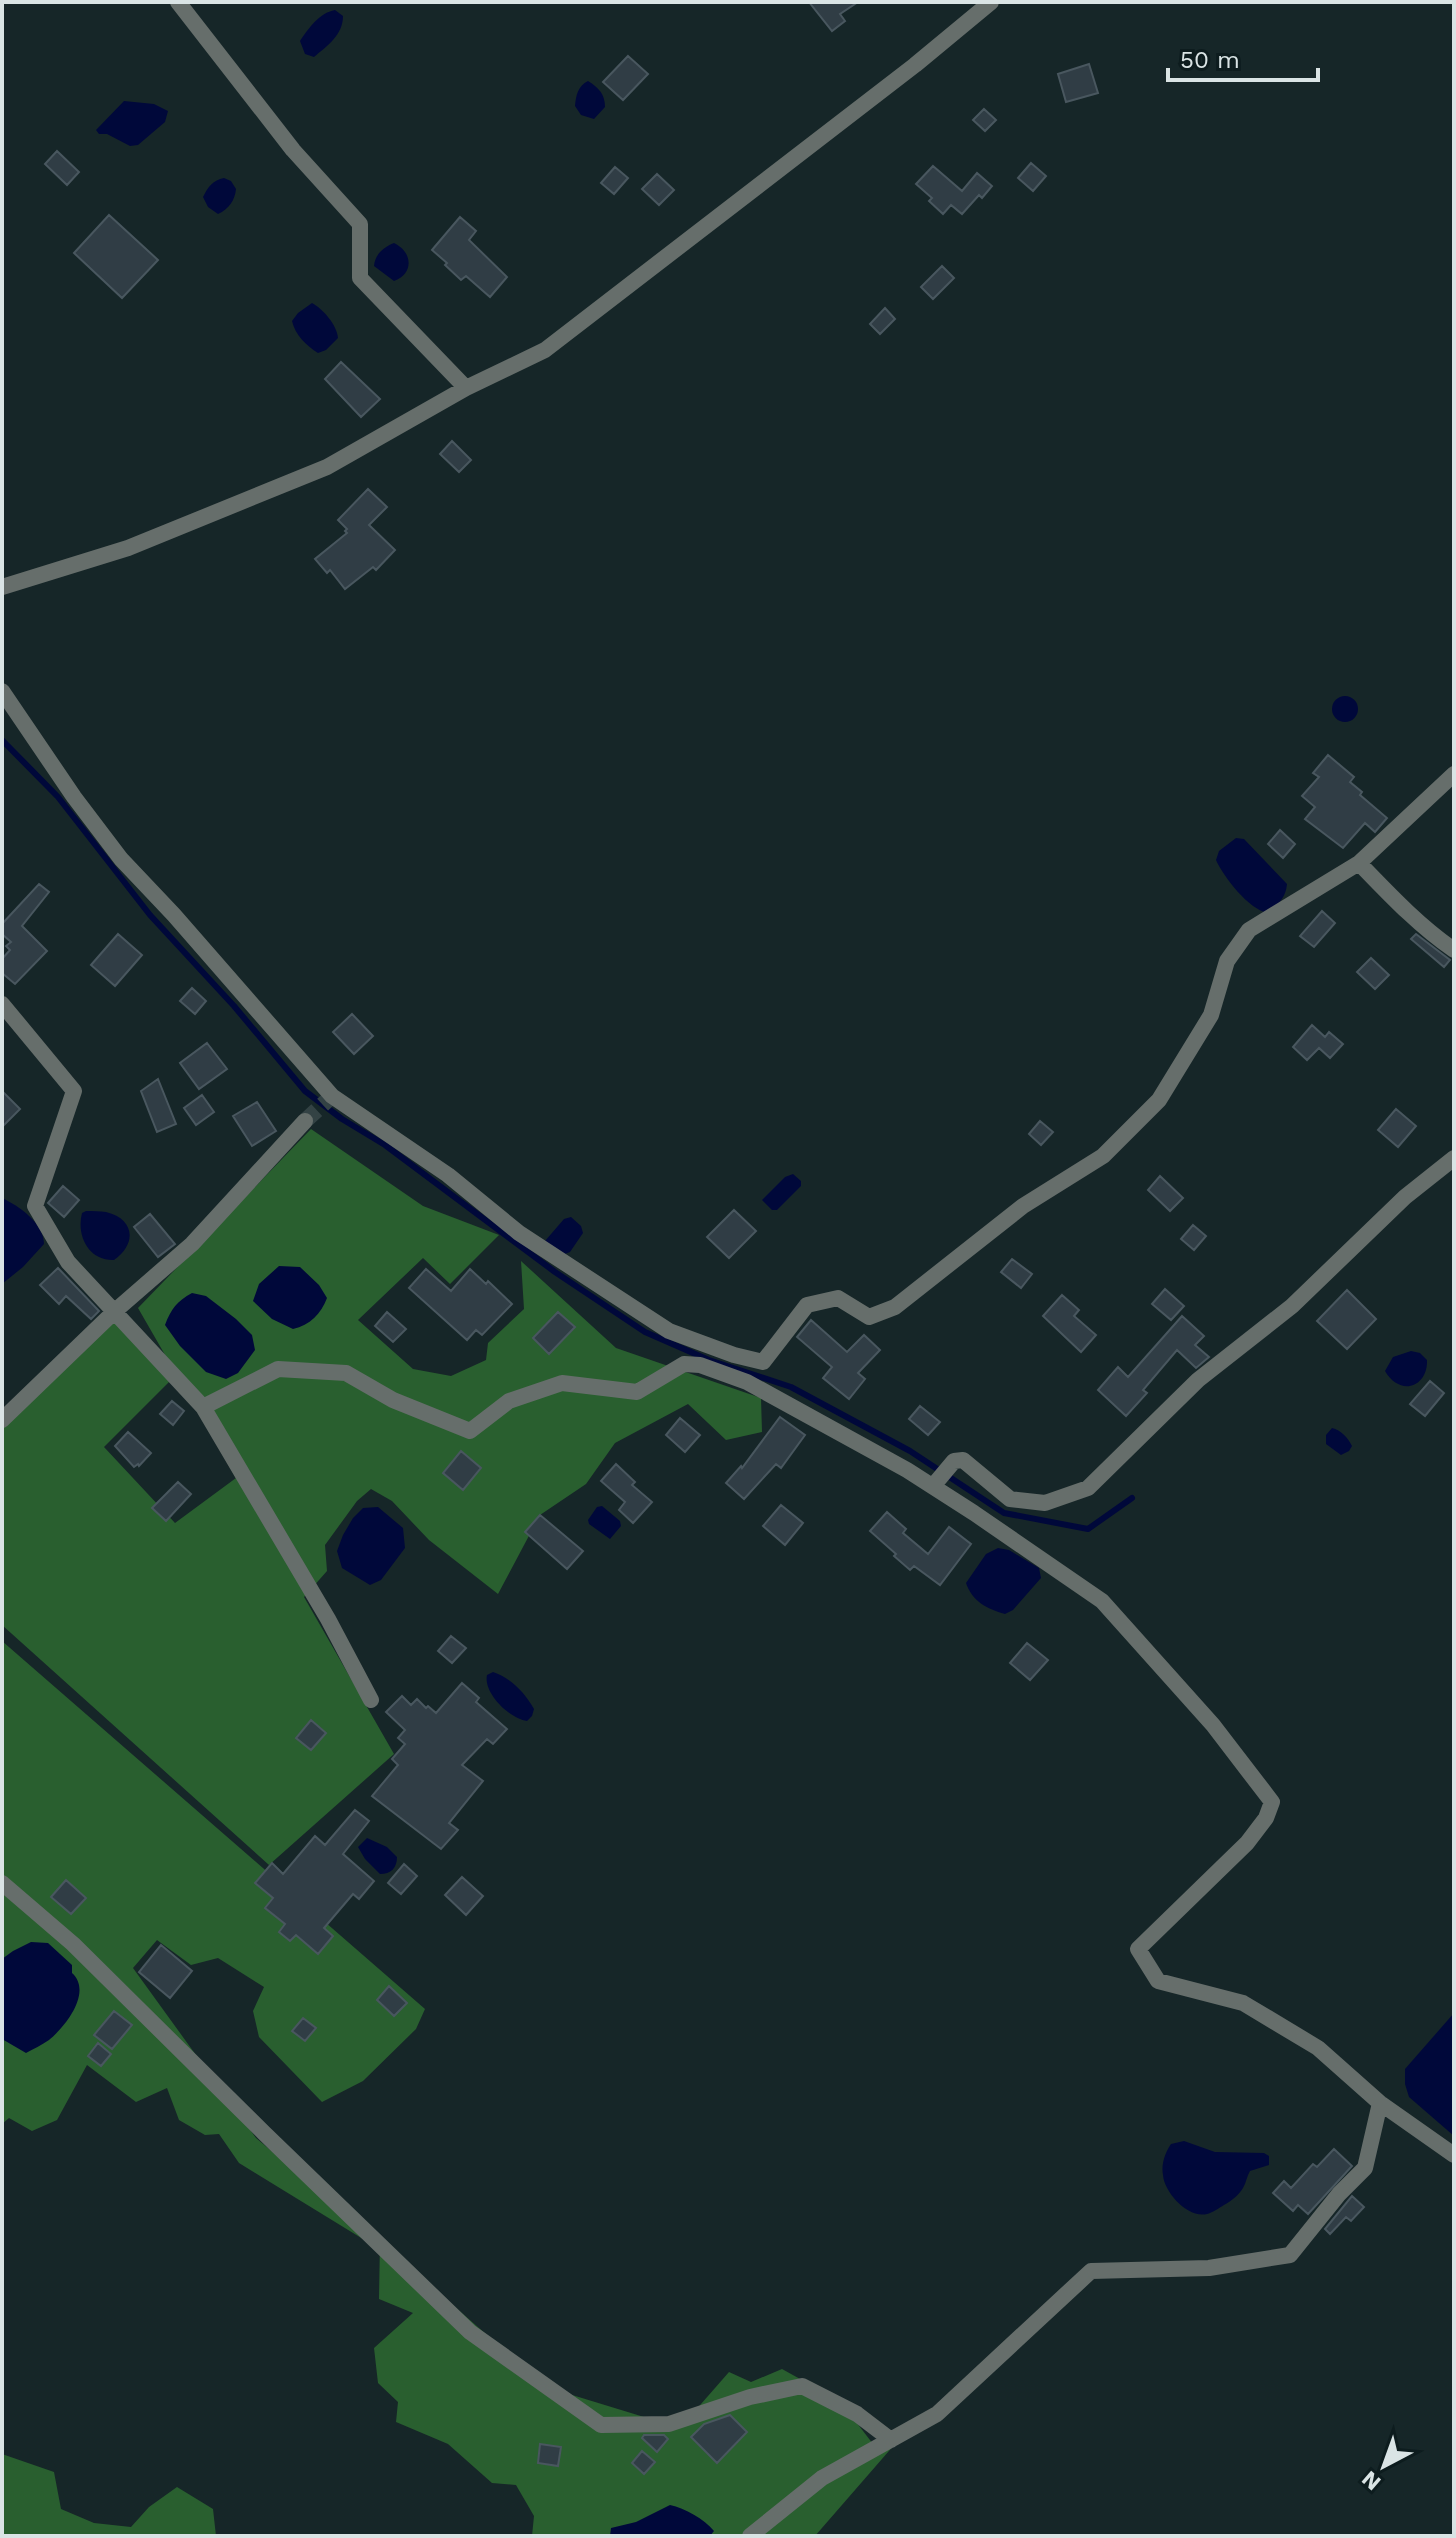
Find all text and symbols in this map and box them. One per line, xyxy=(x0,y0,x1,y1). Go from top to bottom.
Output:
scale bar xyxy=(1168,32,1318,82)
text: 50 m xyxy=(1180,46,1240,74)
north arrow xyxy=(1344,2426,1424,2506)
text: N xyxy=(1357,2466,1386,2496)

